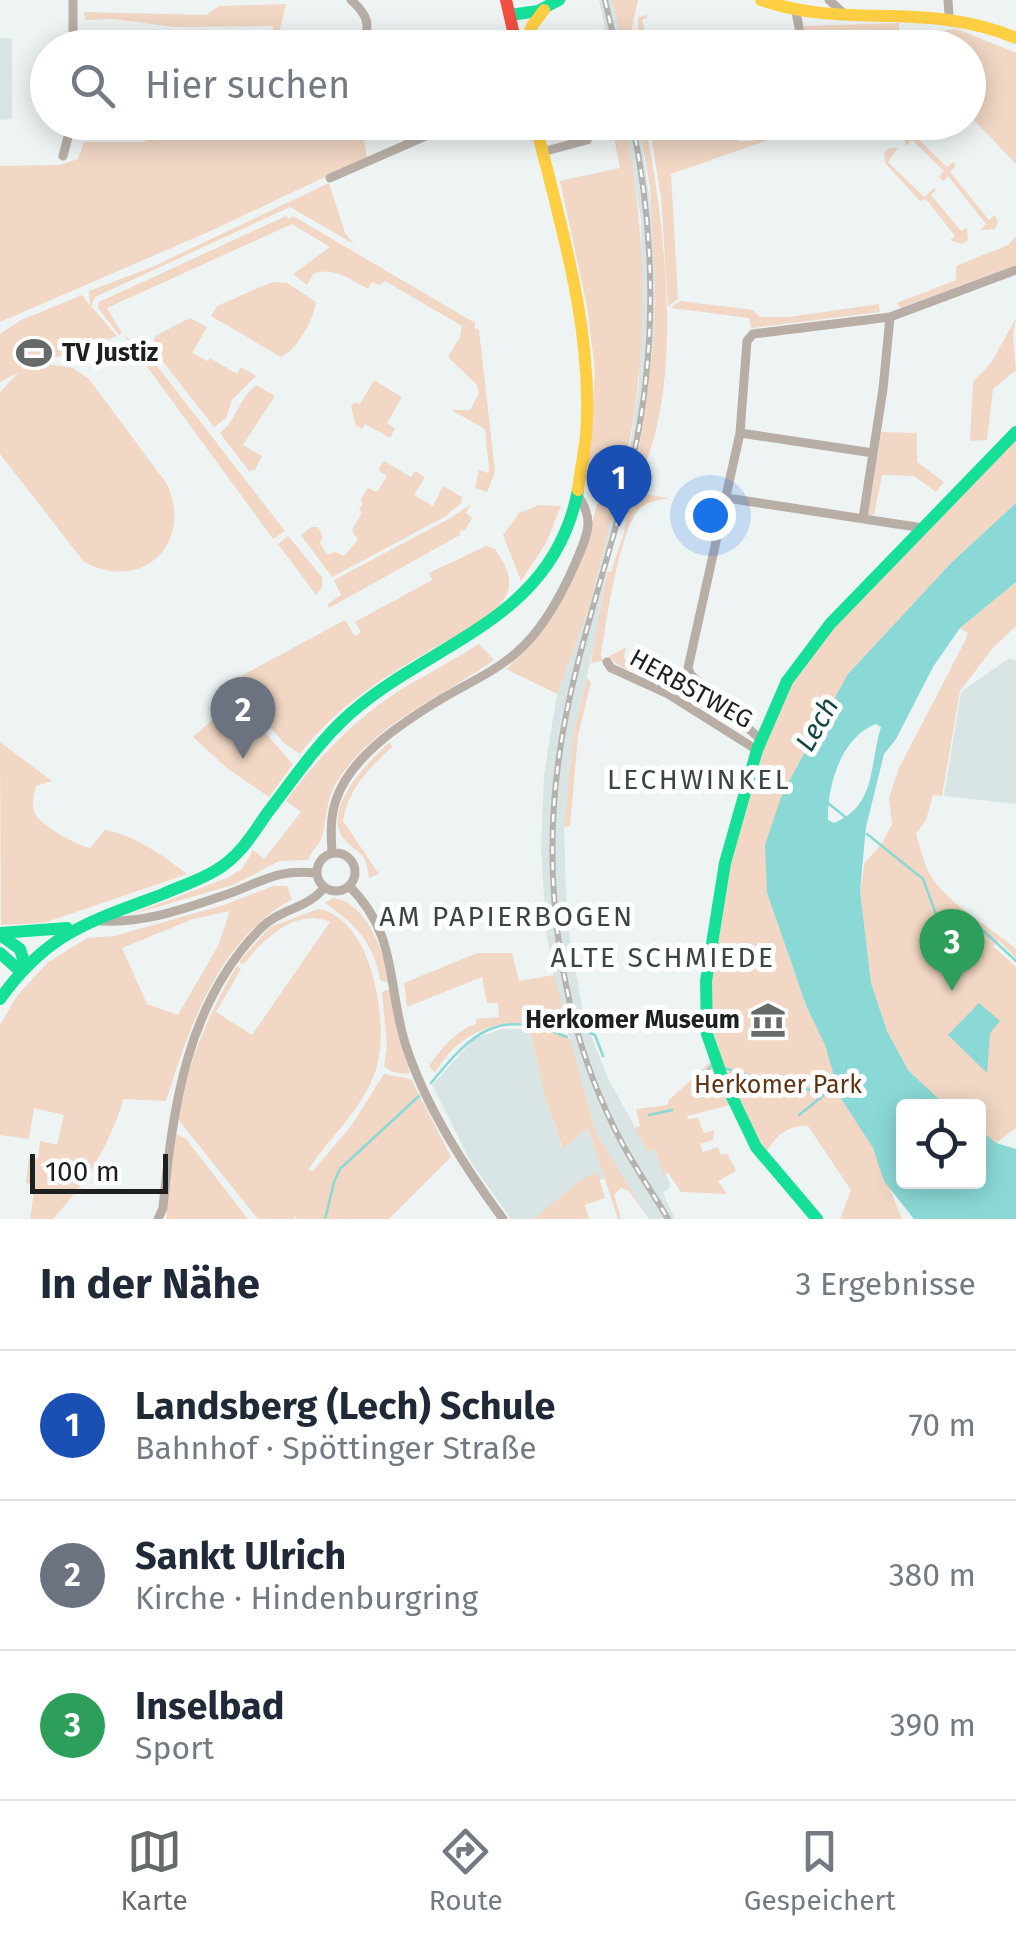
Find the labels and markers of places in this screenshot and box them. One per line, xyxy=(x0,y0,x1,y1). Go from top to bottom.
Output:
sports icon: TV Justiz xyxy=(15,334,53,372)
place label: TV Justiz xyxy=(62,338,159,368)
pin: 1 xyxy=(586,444,652,527)
pin: 2 xyxy=(210,676,276,759)
pin: 3 xyxy=(920,908,984,991)
museum icon: Herkomer Museum xyxy=(749,1001,787,1039)
place label: Herkomer Museum xyxy=(525,1005,740,1035)

